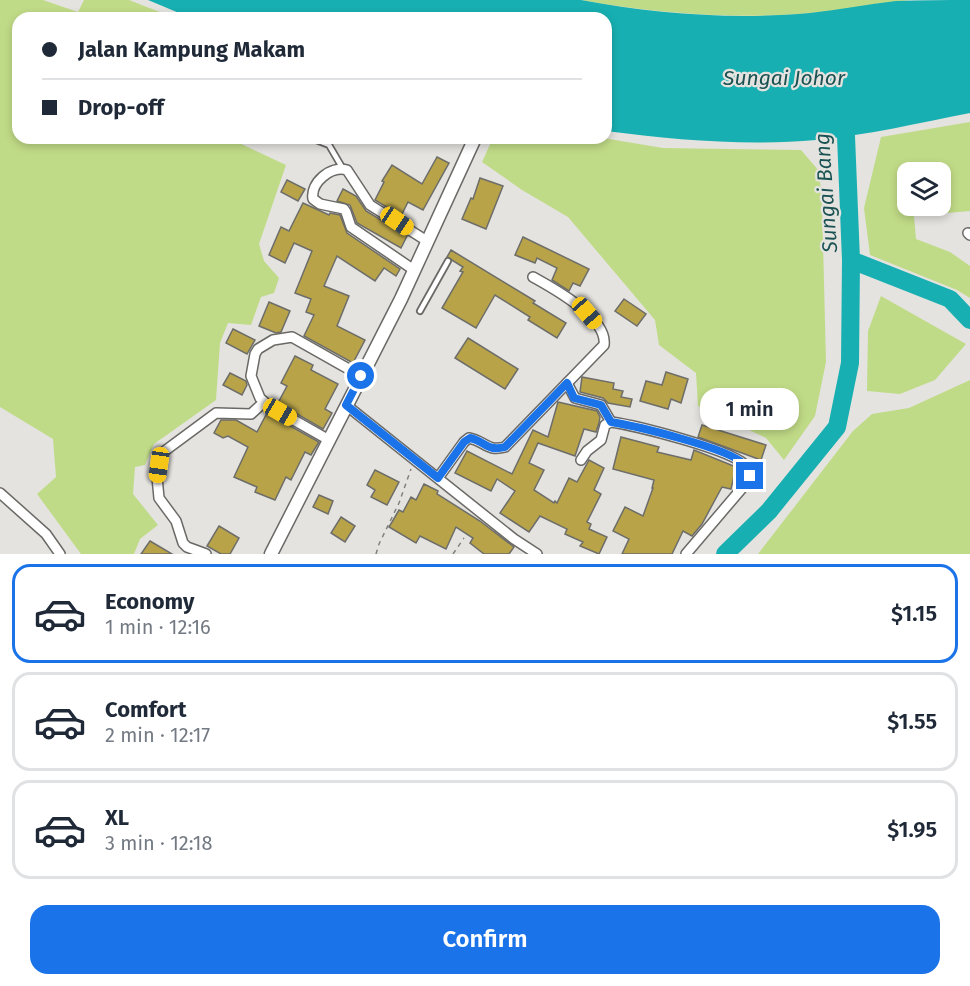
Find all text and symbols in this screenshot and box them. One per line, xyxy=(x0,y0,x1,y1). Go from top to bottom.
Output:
text: Jalan Kampung Makam xyxy=(78,36,305,63)
water label: Sungai Johor xyxy=(722,65,846,91)
text: Drop-off xyxy=(78,94,164,121)
water label: Sungai Bang xyxy=(809,132,843,255)
map controls xyxy=(897,162,951,216)
button: layers xyxy=(897,162,951,216)
car xyxy=(377,203,417,239)
car xyxy=(568,294,606,332)
route start xyxy=(347,362,374,389)
callout: 1 min xyxy=(700,389,800,431)
car xyxy=(260,395,300,429)
text: 1 min xyxy=(725,397,774,421)
car xyxy=(148,446,170,484)
route end xyxy=(736,462,763,489)
icon: car xyxy=(33,587,87,641)
text: Economy xyxy=(105,588,194,615)
text: $1.15 xyxy=(891,600,937,627)
text: 1 min · 12:16 xyxy=(105,615,211,639)
icon: car xyxy=(33,695,87,749)
text: Comfort xyxy=(105,696,186,723)
text: $1.55 xyxy=(887,708,937,735)
text: 2 min · 12:17 xyxy=(105,723,210,747)
icon: car xyxy=(33,803,87,857)
text: XL xyxy=(105,804,129,831)
text: $1.95 xyxy=(887,816,937,843)
text: 3 min · 12:18 xyxy=(105,831,212,855)
button: Confirm xyxy=(30,905,940,974)

